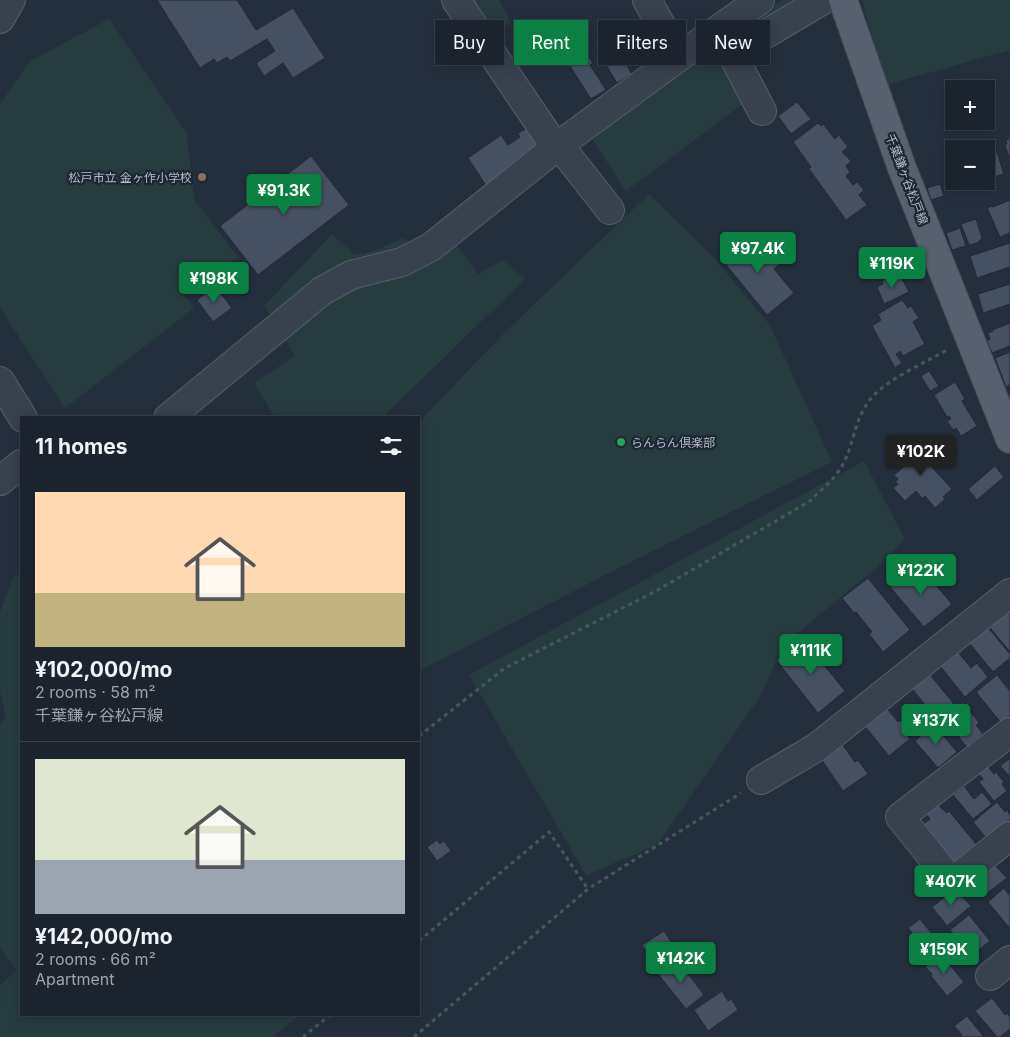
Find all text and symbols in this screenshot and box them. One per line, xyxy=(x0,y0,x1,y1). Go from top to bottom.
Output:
chip: Buy xyxy=(435,20,504,65)
chip: Rent xyxy=(514,20,588,65)
chip: Filters xyxy=(598,20,686,65)
chip: New xyxy=(696,20,770,65)
map controls xyxy=(945,80,995,190)
button: + xyxy=(945,80,995,130)
street label: 千葉鎌ヶ谷松戸線 xyxy=(883,131,931,227)
button: − xyxy=(945,140,995,190)
place label: 松戸市立 金ヶ作小学校 xyxy=(69,170,192,185)
marker: 松戸市立 金ヶ作小学校 xyxy=(196,171,208,183)
pin: ¥91.3K xyxy=(243,174,325,216)
text: ¥91.3K xyxy=(257,180,311,200)
pin: ¥97.4K xyxy=(717,232,799,274)
text: ¥97.4K xyxy=(731,238,785,258)
pin: ¥119K xyxy=(857,246,927,289)
text: ¥119K xyxy=(870,253,914,273)
pin: ¥198K xyxy=(179,262,249,304)
text: ¥198K xyxy=(190,268,238,288)
icon: filters xyxy=(377,432,405,460)
text: 11 homes xyxy=(35,434,127,459)
pin: ¥102K xyxy=(886,434,956,477)
place label: らんらん倶楽部 xyxy=(631,435,715,450)
marker: らんらん倶楽部 xyxy=(615,436,627,448)
text: ¥102K xyxy=(897,441,945,461)
icon: home xyxy=(175,524,265,614)
pin: ¥122K xyxy=(886,554,956,596)
text: ¥122K xyxy=(897,560,945,580)
pin: ¥111K xyxy=(776,634,846,676)
text: ¥111K xyxy=(790,640,832,660)
text: ¥102,000/mo xyxy=(35,657,173,682)
text: 2 rooms · 58 m² xyxy=(35,682,155,702)
pin: ¥137K xyxy=(901,704,971,746)
text: 千葉鎌ヶ谷松戸線 xyxy=(35,705,163,725)
text: ¥137K xyxy=(912,710,960,730)
icon: home xyxy=(175,792,265,882)
pin: ¥407K xyxy=(916,864,986,907)
text: ¥407K xyxy=(925,871,977,891)
text: ¥142,000/mo xyxy=(35,924,173,949)
pin: ¥159K xyxy=(909,932,979,975)
text: ¥159K xyxy=(920,939,968,959)
pin: ¥142K xyxy=(646,942,716,984)
text: ¥142K xyxy=(657,948,705,968)
text: 2 rooms · 66 m² xyxy=(35,949,156,969)
text: Apartment xyxy=(35,969,115,989)

